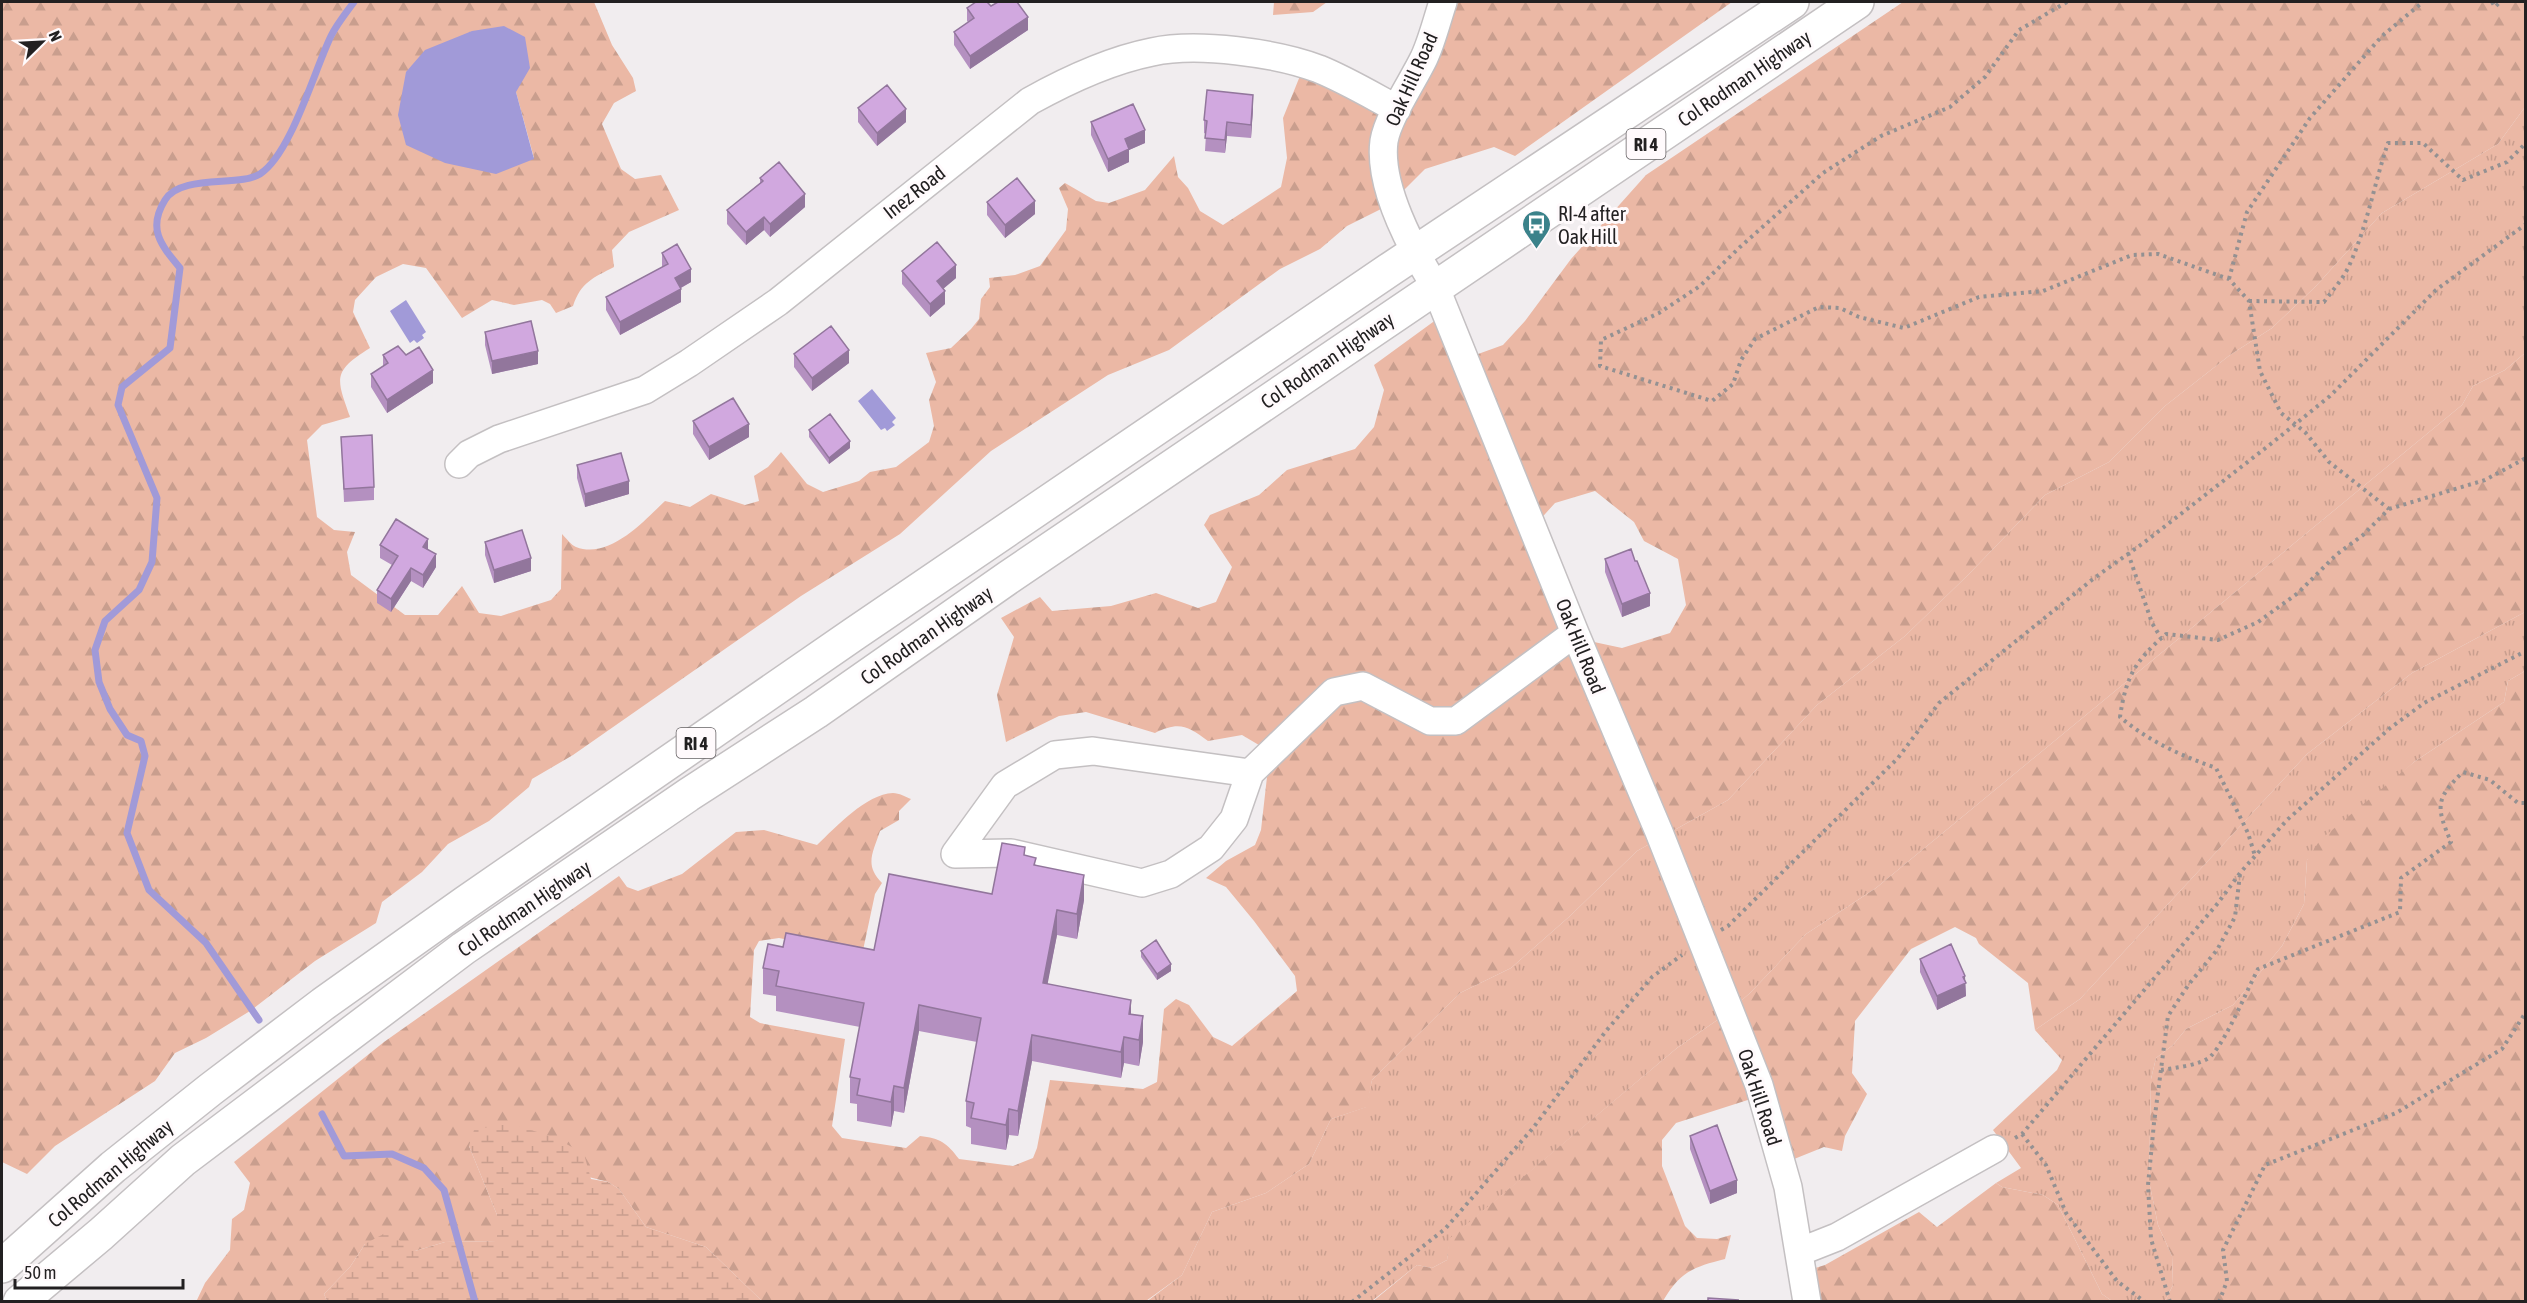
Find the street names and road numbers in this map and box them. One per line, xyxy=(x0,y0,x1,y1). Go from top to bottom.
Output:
street label: Col Rodman Highway xyxy=(1673,25,1815,131)
street label: Oak Hill Road xyxy=(1380,29,1442,129)
road number: RI 4 xyxy=(1626,129,1666,159)
street label: Inez Road xyxy=(879,161,949,223)
street label: Col Rodman Highway xyxy=(1256,307,1398,413)
street label: Col Rodman Highway xyxy=(856,581,996,689)
street label: Oak Hill Road xyxy=(1552,595,1610,697)
road number: RI 4 xyxy=(676,728,716,758)
street label: Col Rodman Highway xyxy=(453,855,595,961)
street label: Oak Hill Road xyxy=(1734,1046,1786,1148)
street label: Col Rodman Highway xyxy=(43,1114,177,1232)

